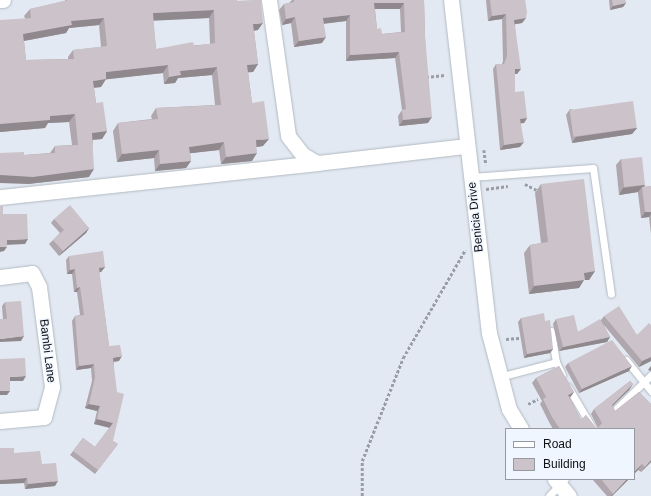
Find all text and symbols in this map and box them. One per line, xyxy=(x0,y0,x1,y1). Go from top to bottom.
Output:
street label: Benicia Drive xyxy=(465,181,487,253)
street label: Bambi Lane xyxy=(36,318,58,384)
legend xyxy=(505,428,635,480)
text: Road xyxy=(543,437,572,451)
text: Building xyxy=(543,457,586,471)

